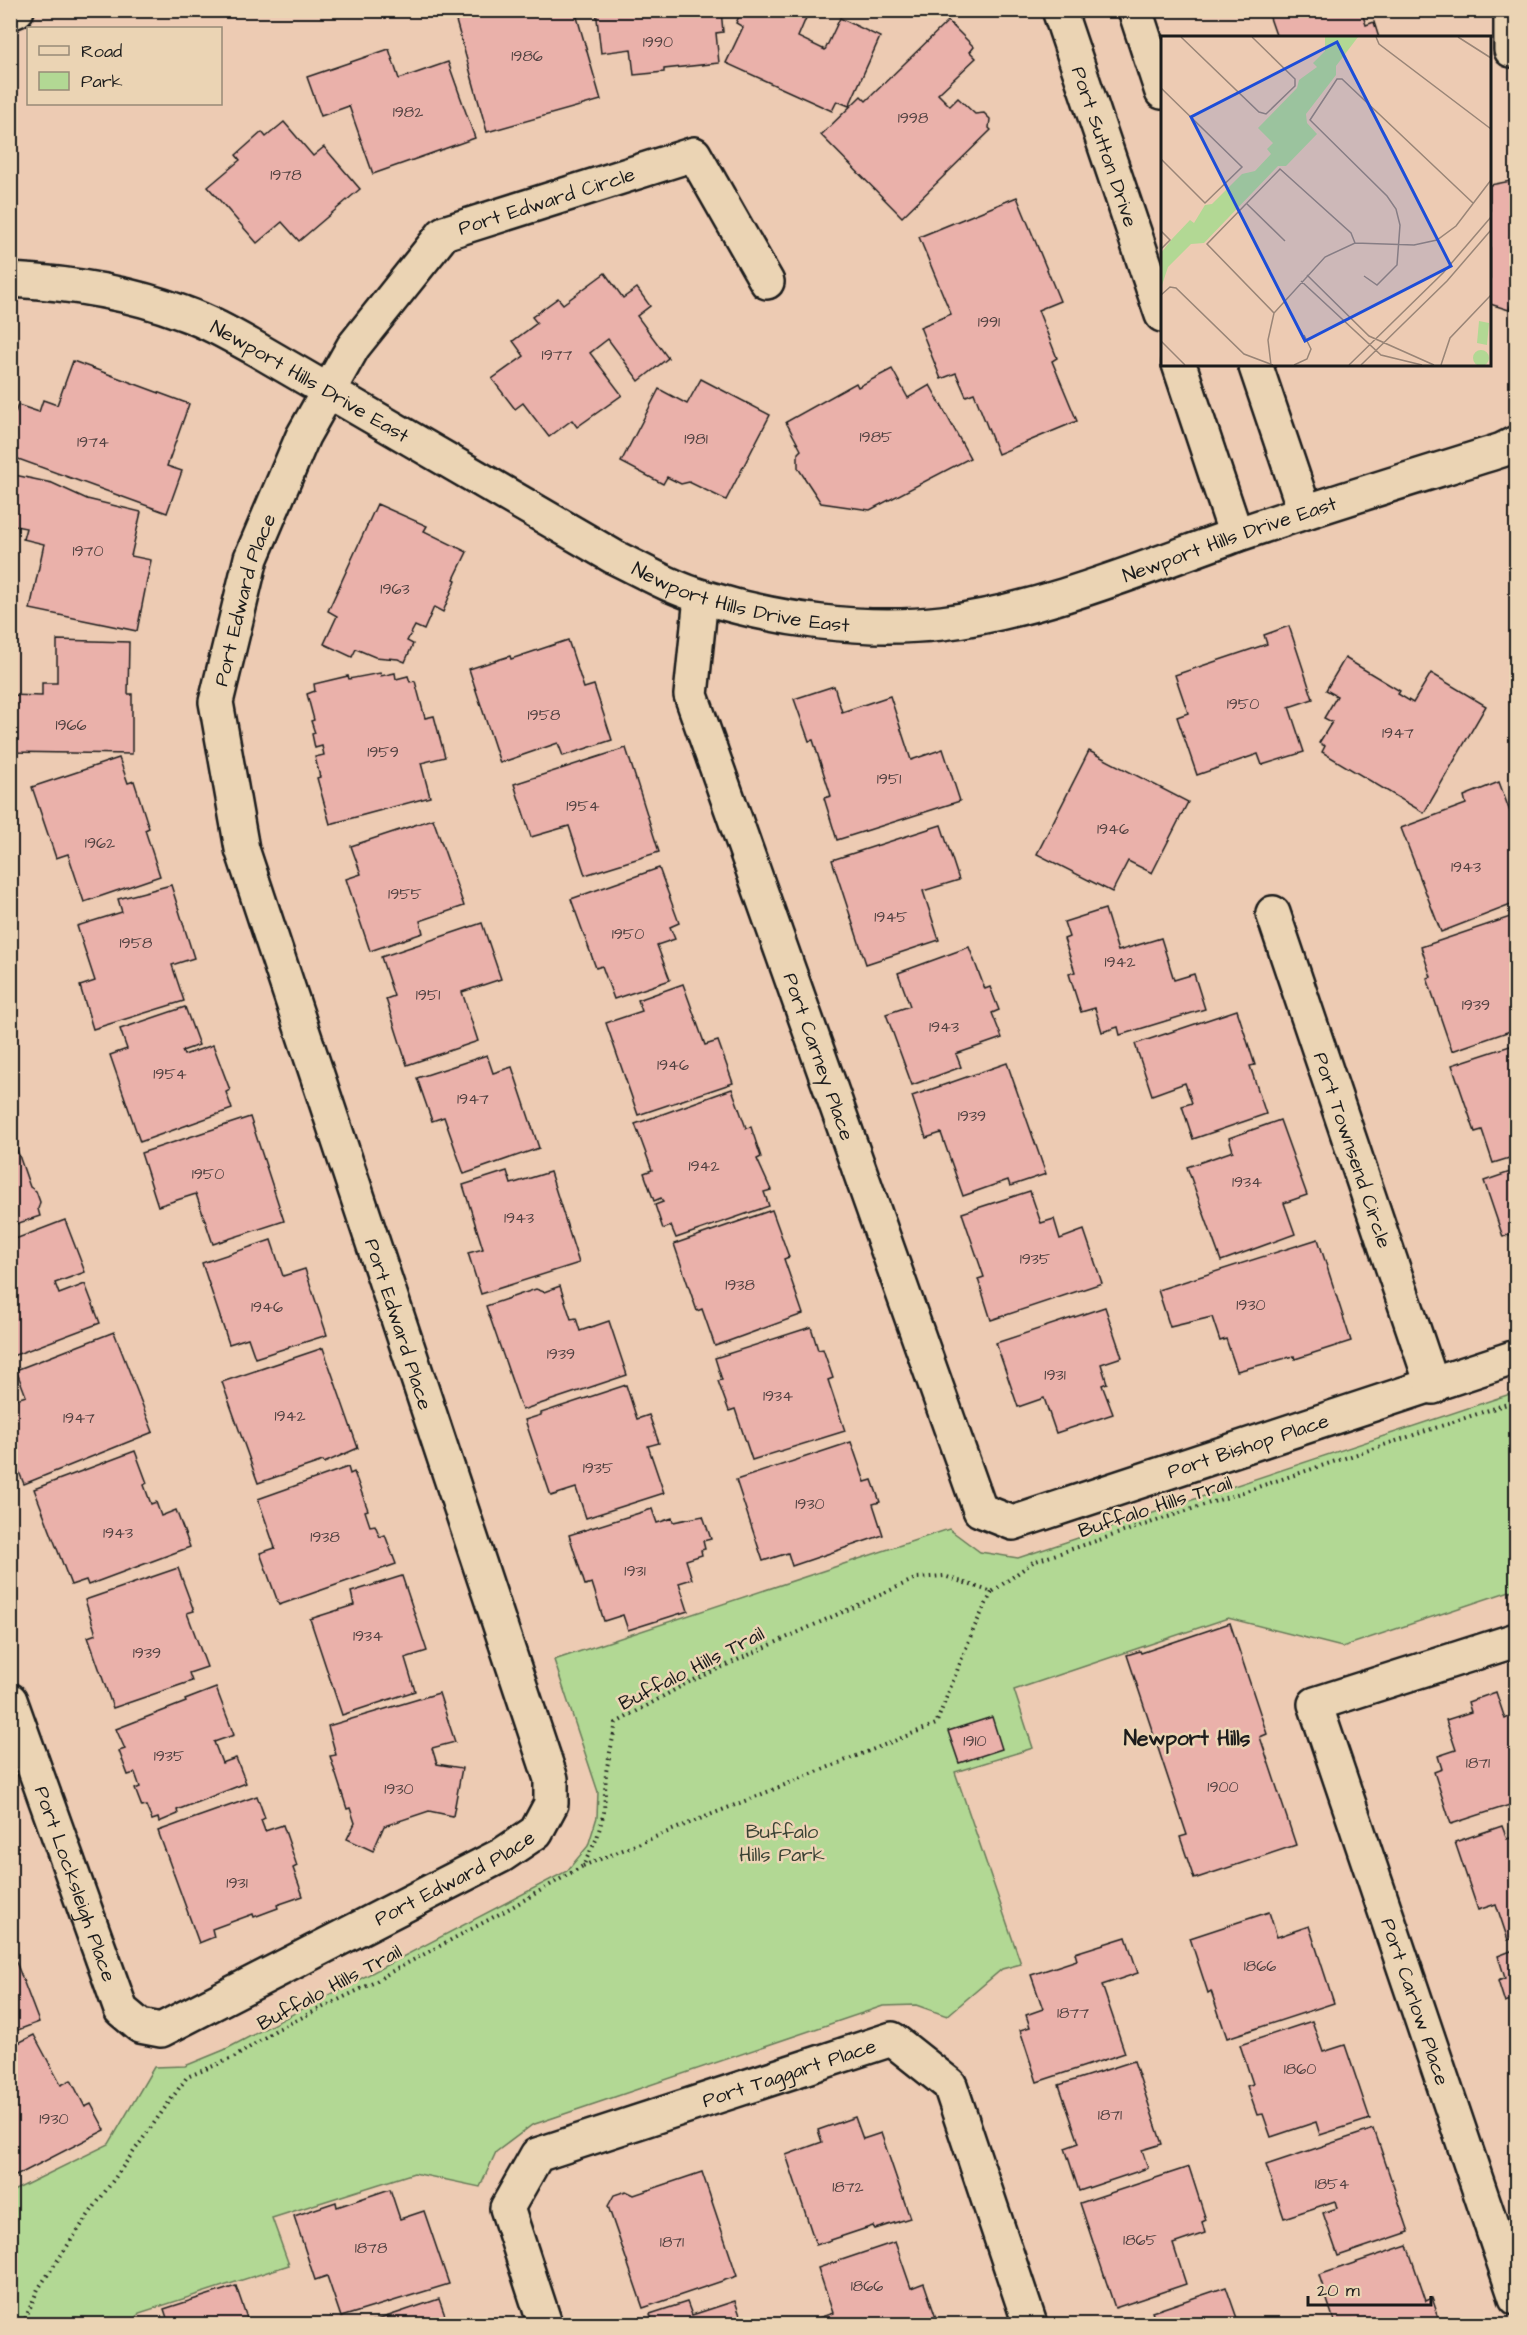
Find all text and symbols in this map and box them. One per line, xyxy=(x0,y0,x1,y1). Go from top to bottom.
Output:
legend xyxy=(27,27,222,105)
house number: 1990 xyxy=(643,31,673,53)
inset map xyxy=(1161,36,1491,366)
text: Road xyxy=(81,39,122,64)
house number: 1986 xyxy=(511,45,543,67)
street label: Port Sutton Drive xyxy=(1064,63,1144,231)
text: Park xyxy=(81,69,123,94)
house number: 1982 xyxy=(393,101,423,123)
house number: 1998 xyxy=(898,107,928,129)
street label: Port Edward Circle xyxy=(455,160,639,243)
house number: 1978 xyxy=(270,164,302,186)
house number: 1991 xyxy=(978,311,1000,333)
street label: Newport Hills Drive East xyxy=(205,314,414,450)
house number: 1977 xyxy=(542,344,573,366)
house number: 1985 xyxy=(860,426,893,448)
house number: 1981 xyxy=(684,428,708,450)
house number: 1974 xyxy=(77,431,109,453)
street label: Newport Hills Drive East xyxy=(1119,490,1340,590)
street label: Port Edward Place xyxy=(207,509,283,689)
house number: 1970 xyxy=(72,540,104,562)
street label: Newport Hills Drive East xyxy=(627,555,851,640)
house number: 1963 xyxy=(380,578,410,600)
house number: 1950 xyxy=(1227,693,1259,715)
house number: 1958 xyxy=(528,704,560,726)
house number: 1966 xyxy=(55,714,87,736)
house number: 1947 xyxy=(1382,722,1414,744)
house number: 1959 xyxy=(367,741,399,763)
house number: 1951 xyxy=(877,768,901,790)
house number: 1954 xyxy=(566,795,600,817)
house number: 1946 xyxy=(1097,818,1129,840)
house number: 1962 xyxy=(85,832,115,854)
house number: 1943 xyxy=(1451,856,1481,878)
house number: 1955 xyxy=(388,883,423,905)
house number: 1945 xyxy=(874,906,908,928)
house number: 1950 xyxy=(612,923,644,945)
house number: 1958 xyxy=(120,932,152,954)
house number: 1942 xyxy=(1104,951,1136,973)
street label: Port Carney Place xyxy=(776,969,861,1145)
house number: 1951 xyxy=(416,984,440,1006)
house number: 1939 xyxy=(1462,994,1490,1016)
house number: 1943 xyxy=(929,1016,959,1038)
street label: Port Townsend Circle xyxy=(1306,1049,1398,1252)
house number: 1946 xyxy=(657,1054,689,1076)
house number: 1954 xyxy=(153,1063,187,1085)
house number: 1947 xyxy=(457,1088,489,1110)
house number: 1939 xyxy=(958,1105,986,1127)
house number: 1942 xyxy=(688,1155,720,1177)
house number: 1950 xyxy=(192,1163,224,1185)
house number: 1934 xyxy=(1232,1171,1262,1193)
house number: 1943 xyxy=(504,1207,534,1229)
street label: Port Edward Place xyxy=(357,1235,439,1414)
house number: 1935 xyxy=(1020,1248,1051,1270)
house number: 1938 xyxy=(725,1274,755,1296)
house number: 1930 xyxy=(1236,1294,1266,1316)
house number: 1946 xyxy=(251,1296,283,1318)
house number: 1939 xyxy=(547,1343,575,1365)
house number: 1931 xyxy=(1044,1364,1066,1386)
house number: 1934 xyxy=(763,1385,793,1407)
house number: 1942 xyxy=(274,1405,306,1427)
house number: 1947 xyxy=(63,1407,95,1429)
street label: Port Bishop Place xyxy=(1164,1407,1333,1486)
house number: 1935 xyxy=(583,1457,614,1479)
street label: Buffalo Hills Trail xyxy=(1075,1469,1236,1545)
house number: 1930 xyxy=(795,1493,825,1515)
house number: 1943 xyxy=(103,1522,133,1544)
house number: 1938 xyxy=(310,1526,340,1548)
house number: 1931 xyxy=(624,1560,646,1582)
street label: Buffalo Hills Trail xyxy=(614,1620,769,1718)
house number: 1934 xyxy=(353,1625,383,1647)
house number: 1939 xyxy=(133,1642,161,1664)
district label: Newport Hills xyxy=(1124,1724,1251,1754)
house number: 1910 xyxy=(963,1730,987,1752)
house number: 1935 xyxy=(154,1745,185,1767)
house number: 1871 xyxy=(1466,1752,1490,1774)
house number: 1900 xyxy=(1207,1776,1239,1798)
house number: 1930 xyxy=(384,1778,414,1800)
street label: Port Locksleigh Place xyxy=(27,1782,123,1986)
park label: Buffalo Hills Park xyxy=(739,1818,825,1869)
street label: Port Edward Place xyxy=(370,1824,541,1933)
house number: 1931 xyxy=(226,1872,248,1894)
street label: Port Carlow Place xyxy=(1373,1915,1456,2089)
street label: Buffalo Hills Trail xyxy=(252,1938,407,2038)
house number: 1866 xyxy=(1244,1955,1276,1977)
house number: 1877 xyxy=(1057,2002,1089,2024)
street label: Port Taggart Place xyxy=(699,2032,880,2115)
house number: 1860 xyxy=(1284,2058,1316,2080)
house number: 1871 xyxy=(1098,2104,1122,2126)
house number: 1930 xyxy=(39,2108,69,2130)
house number: 1854 xyxy=(1315,2173,1349,2195)
house number: 1872 xyxy=(832,2176,864,2198)
house number: 1865 xyxy=(1123,2229,1158,2251)
house number: 1871 xyxy=(660,2231,684,2253)
house number: 1878 xyxy=(355,2237,387,2259)
scale bar xyxy=(1308,2269,1431,2307)
house number: 1866 xyxy=(851,2275,883,2297)
text: 20 m xyxy=(1317,2278,1360,2303)

